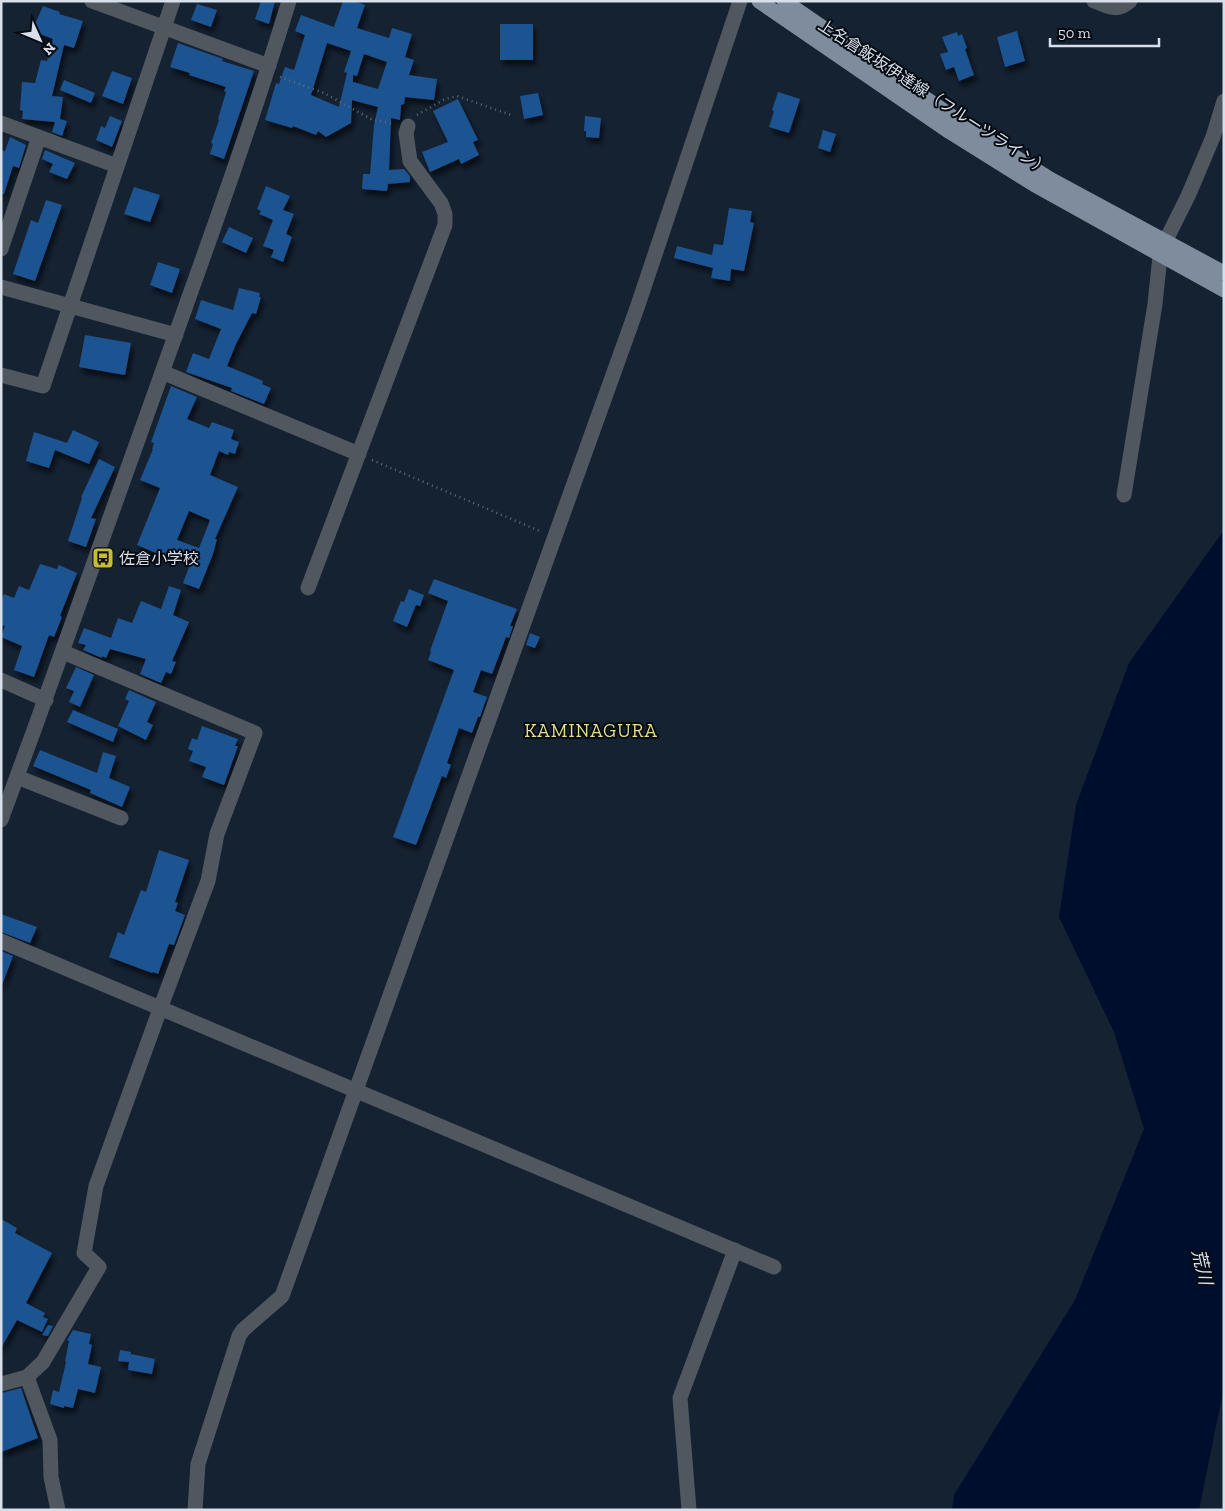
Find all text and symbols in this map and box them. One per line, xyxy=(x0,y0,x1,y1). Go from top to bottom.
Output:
north arrow xyxy=(15,15,65,65)
street label: 上名倉飯坂伊達線（フルーツライン） xyxy=(815,15,1053,179)
scale bar xyxy=(1050,15,1159,47)
text: 50 m xyxy=(1058,24,1091,42)
text: N xyxy=(39,39,59,59)
bus stop icon: 佐倉小学校 xyxy=(91,546,115,570)
place label: 佐倉小学校 xyxy=(119,549,199,568)
district label: KAMINAGURA xyxy=(524,719,658,742)
water label: 荒川 xyxy=(1187,1247,1217,1289)

